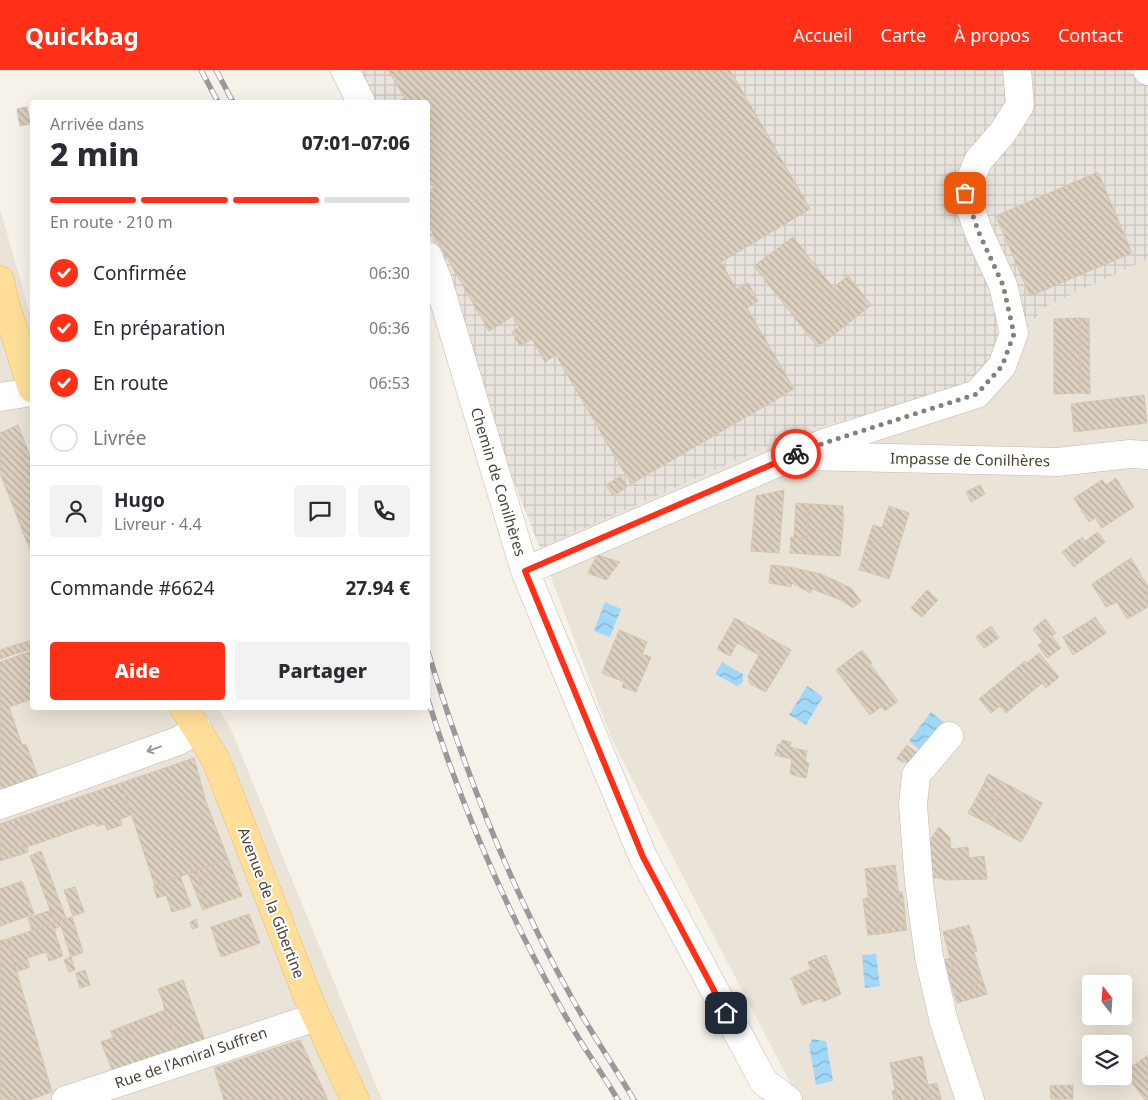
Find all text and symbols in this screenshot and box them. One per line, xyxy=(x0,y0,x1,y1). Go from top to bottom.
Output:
text: Quickbag xyxy=(25,19,139,52)
text: Accueil xyxy=(793,23,853,47)
text: Carte xyxy=(881,23,926,47)
text: À propos xyxy=(954,23,1030,47)
text: Contact xyxy=(1058,23,1123,47)
text: Arrivée dans xyxy=(50,113,144,135)
text: 07:01–07:06 xyxy=(302,130,410,156)
text: 2 min xyxy=(50,132,139,175)
pin xyxy=(944,172,986,214)
icon: bag xyxy=(951,179,979,207)
text: En route · 210 m xyxy=(50,211,173,233)
icon: check xyxy=(50,259,78,287)
text: Confirmée xyxy=(93,260,187,286)
text: 06:30 xyxy=(369,262,410,284)
icon: check xyxy=(50,314,78,342)
text: En préparation xyxy=(93,315,226,341)
text: 06:36 xyxy=(369,317,410,339)
icon: check xyxy=(50,369,78,397)
text: En route xyxy=(93,370,169,396)
text: 06:53 xyxy=(369,372,410,394)
street label: Chemin de Conilhères xyxy=(467,405,531,559)
text: Livrée xyxy=(93,425,146,451)
courier xyxy=(771,429,821,479)
icon: bike xyxy=(782,440,810,468)
street label: Impasse de Conilhères xyxy=(890,448,1050,470)
button: person xyxy=(50,485,102,537)
button: chat xyxy=(294,485,346,537)
button: phone xyxy=(358,485,410,537)
text: Hugo xyxy=(114,487,165,513)
text: Livreur · 4.4 xyxy=(114,513,202,535)
text: Commande #6624 xyxy=(50,575,215,601)
text: 27.94 € xyxy=(345,575,410,601)
button: Aide xyxy=(50,642,225,700)
button: Partager xyxy=(235,642,410,700)
one-way arrow xyxy=(147,745,162,754)
street label: Avenue de la Gibertine xyxy=(234,824,310,981)
north arrow xyxy=(1082,975,1132,1025)
map controls xyxy=(1082,975,1132,1085)
pin xyxy=(705,992,747,1034)
icon: home xyxy=(712,999,740,1027)
street label: Rue de l'Amiral Suffren xyxy=(112,1022,269,1093)
button: layers xyxy=(1082,1035,1132,1085)

